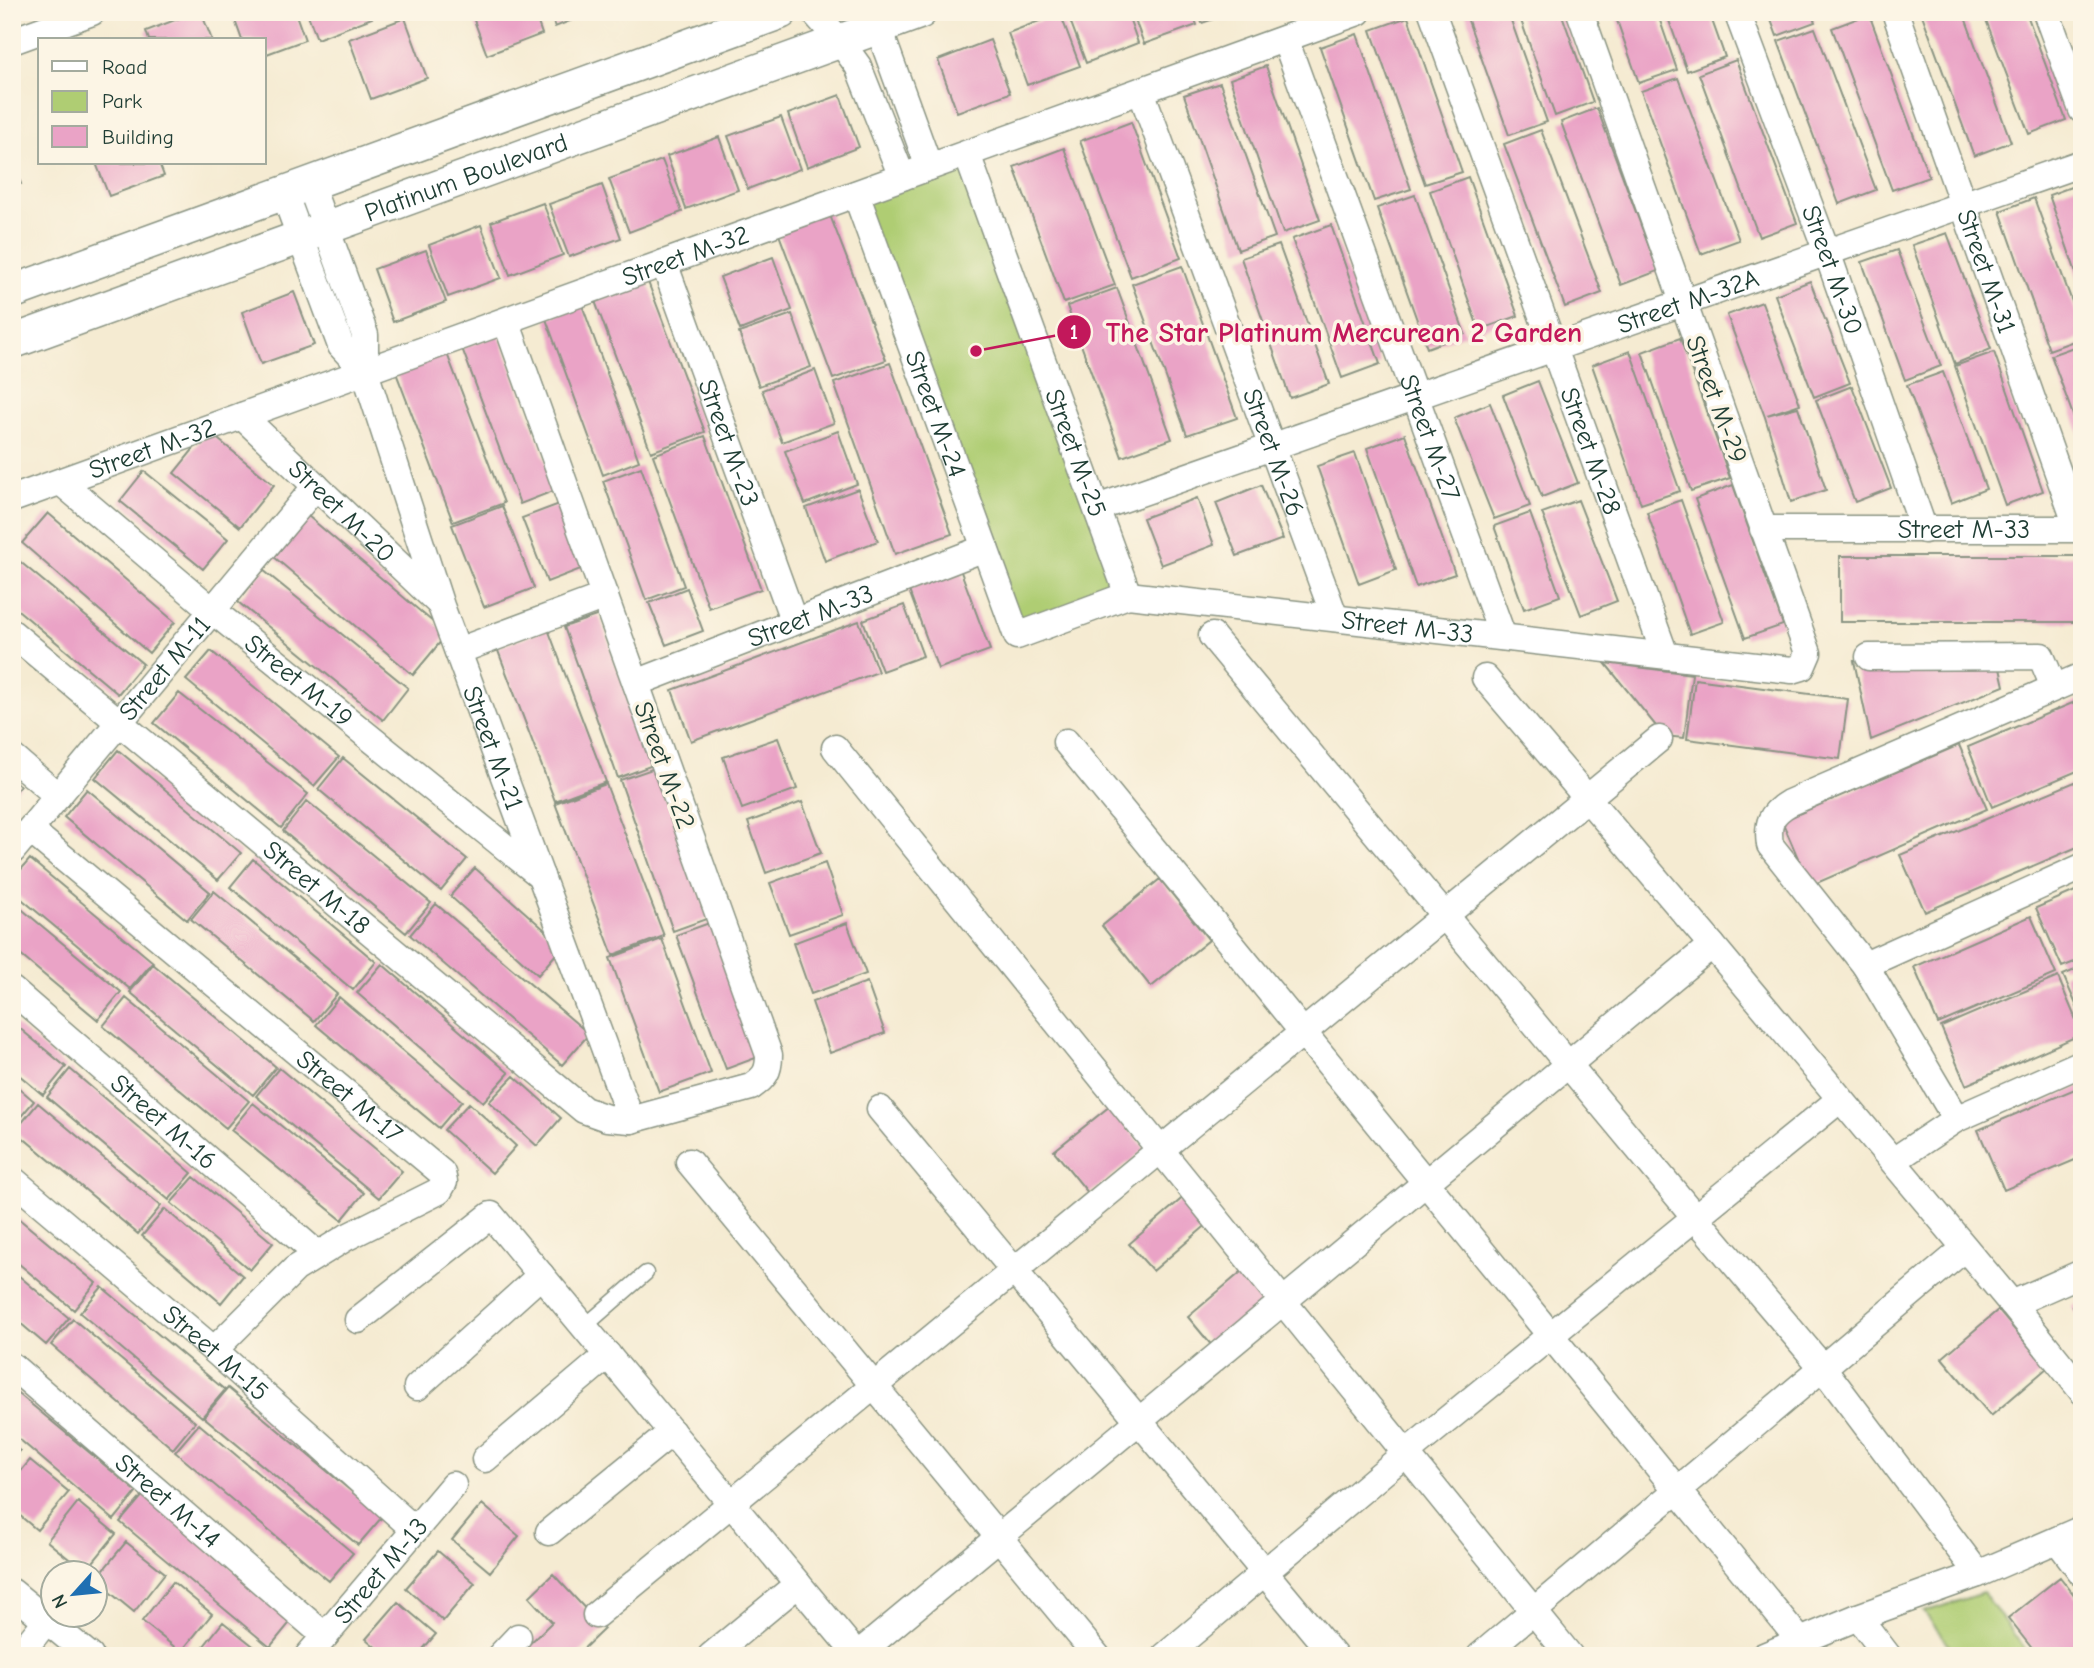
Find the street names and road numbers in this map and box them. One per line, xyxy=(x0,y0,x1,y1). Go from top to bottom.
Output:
street label: Platinum Boulevard xyxy=(361,127,572,229)
street label: Street M-30 xyxy=(1795,201,1869,339)
street label: Street M-31 xyxy=(1950,206,2022,338)
street label: Street M-32 xyxy=(618,220,753,293)
street label: Street M-32A xyxy=(1613,263,1763,341)
street label: Street M-29 xyxy=(1679,332,1753,467)
street label: Street M-24 xyxy=(898,347,972,481)
street label: Street M-27 xyxy=(1393,371,1466,505)
street label: Street M-23 xyxy=(691,375,765,510)
street label: Street M-28 xyxy=(1553,384,1627,519)
street label: Street M-25 xyxy=(1038,385,1112,521)
street label: Street M-26 xyxy=(1236,385,1310,521)
street label: Street M-32 xyxy=(85,413,220,486)
street label: Street M-20 xyxy=(282,454,401,569)
street label: Street M-33 xyxy=(1898,515,2030,545)
street label: Street M-33 xyxy=(744,579,878,654)
street label: Street M-33 xyxy=(1340,605,1475,650)
street label: Street M-11 xyxy=(113,611,217,727)
street label: Street M-19 xyxy=(238,629,358,734)
street label: Street M-21 xyxy=(456,682,529,814)
street label: Street M-22 xyxy=(627,698,701,833)
street label: Street M-18 xyxy=(257,835,376,941)
street label: Street M-17 xyxy=(290,1044,408,1150)
street label: Street M-16 xyxy=(104,1068,222,1176)
street label: Street M-15 xyxy=(156,1299,274,1408)
street label: Street M-14 xyxy=(109,1448,226,1555)
street label: Street M-13 xyxy=(328,1512,435,1630)

